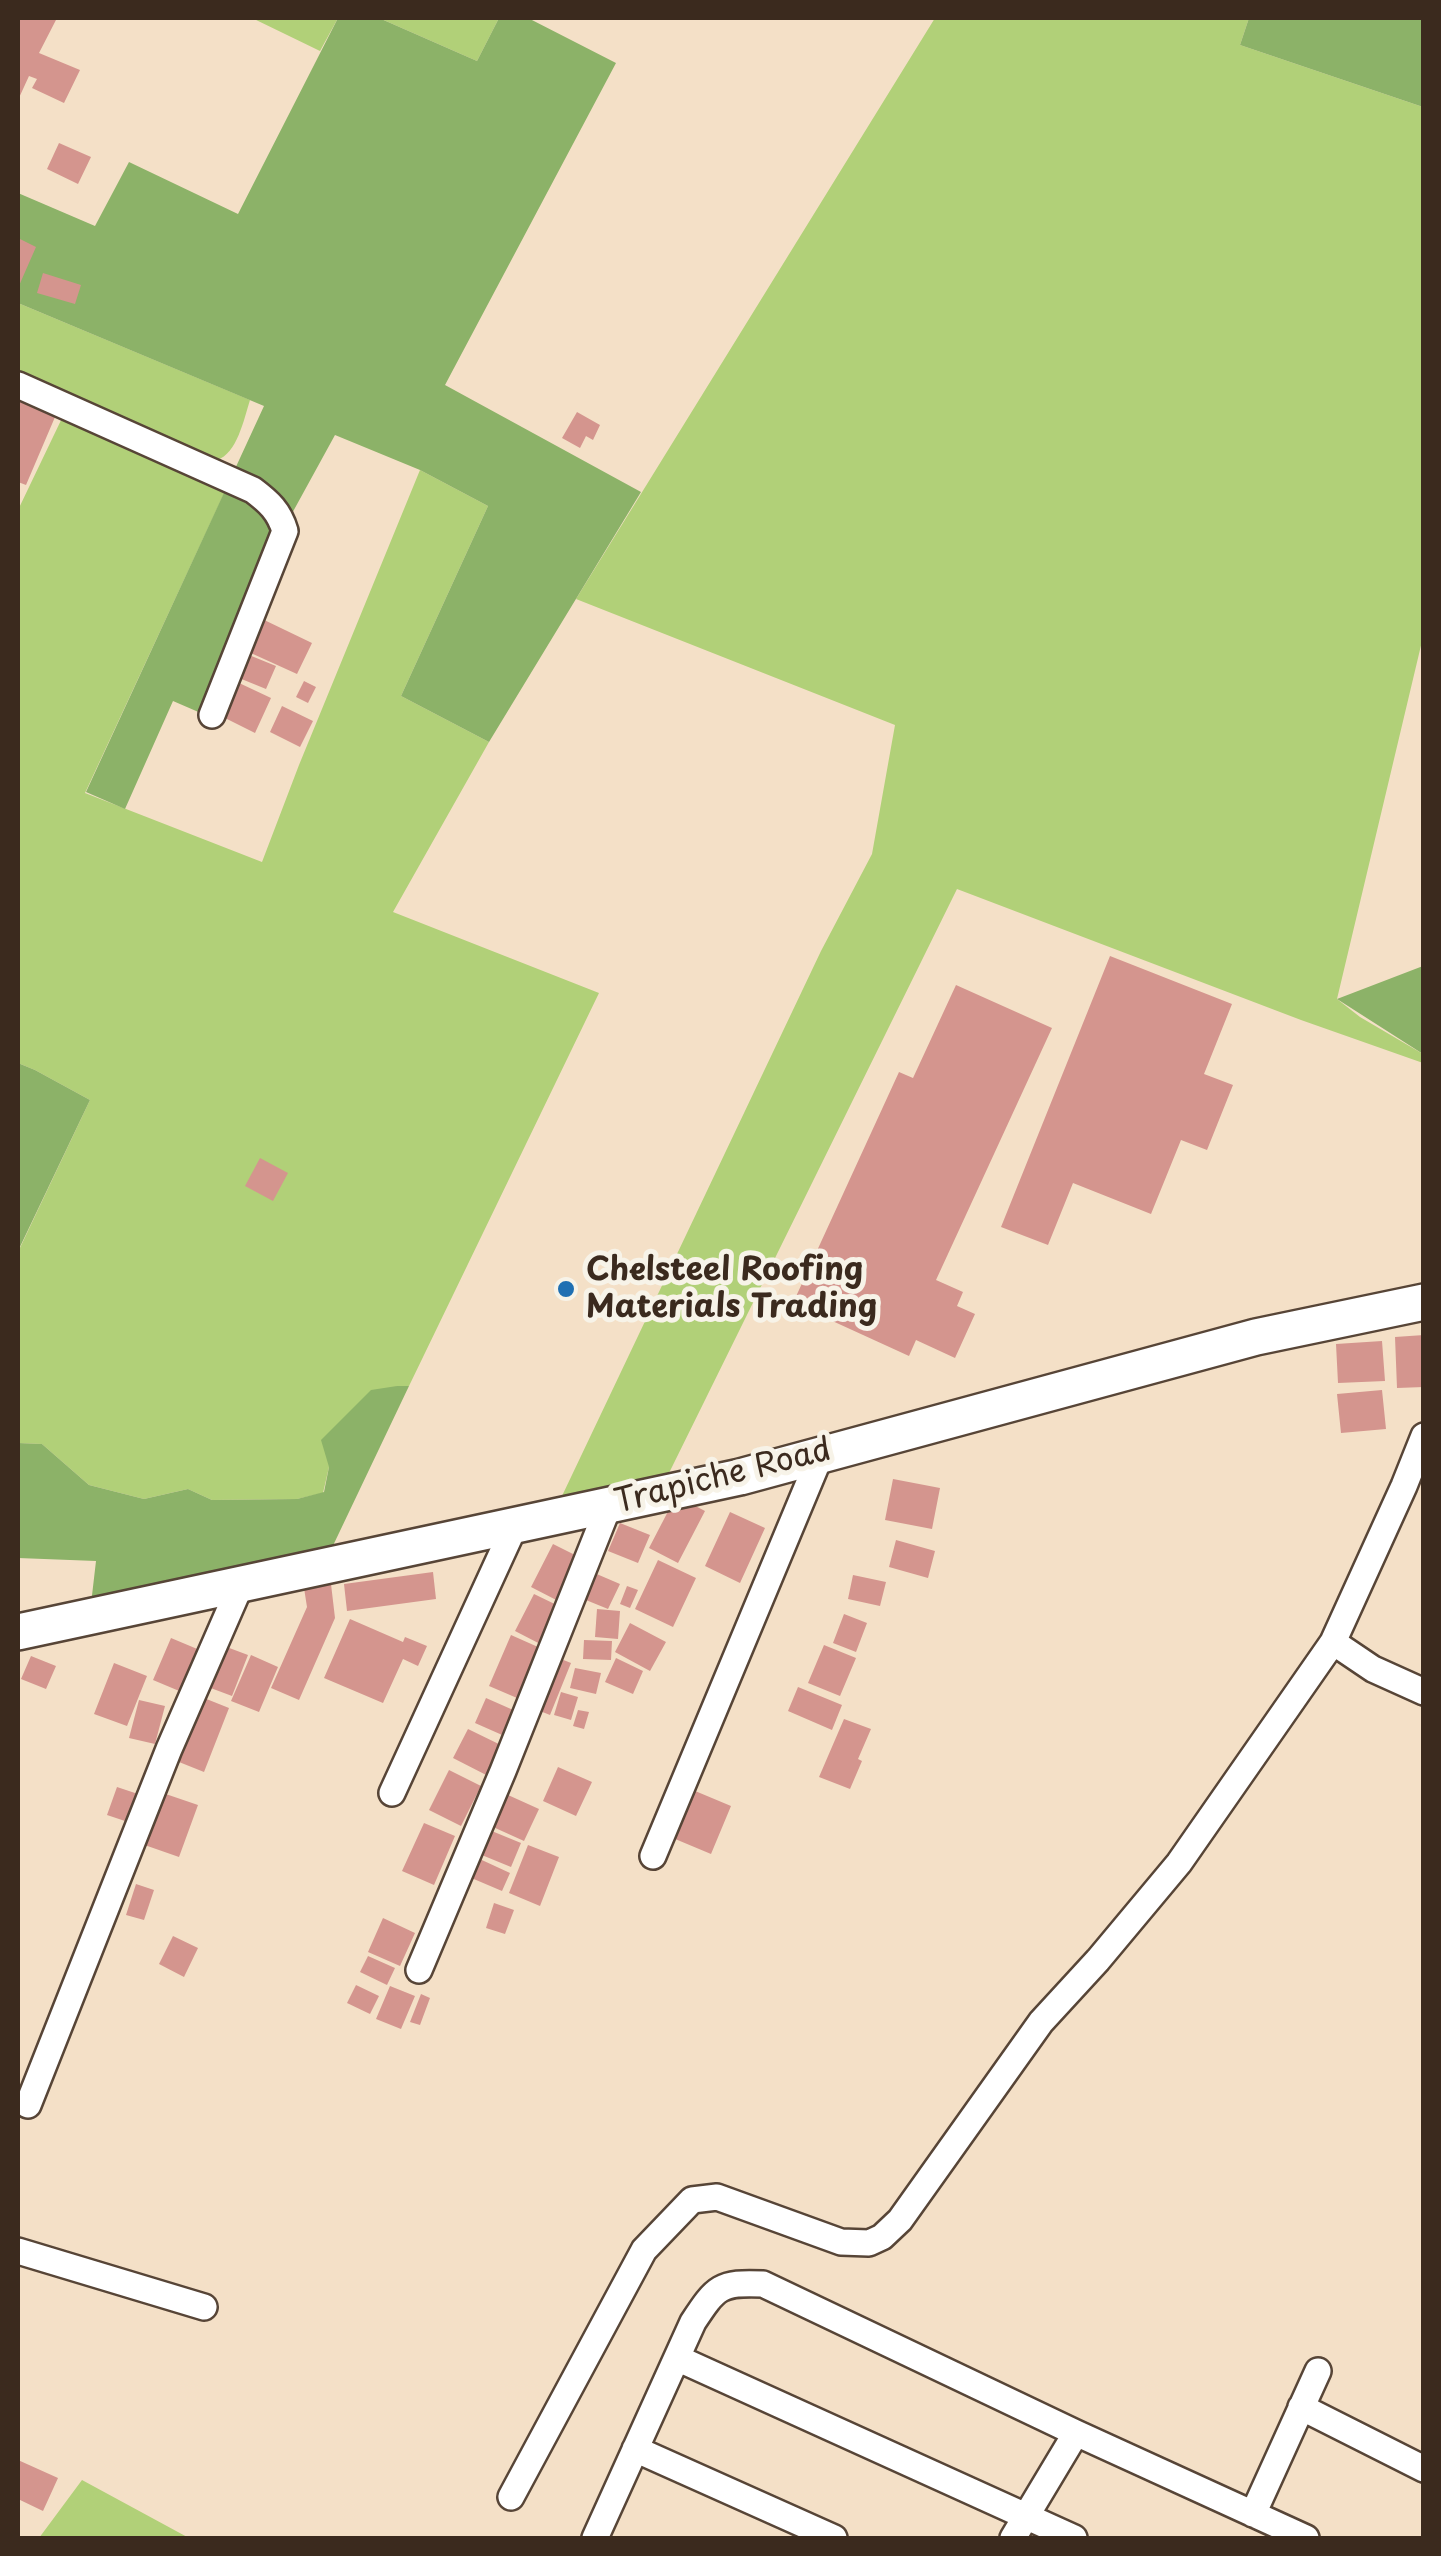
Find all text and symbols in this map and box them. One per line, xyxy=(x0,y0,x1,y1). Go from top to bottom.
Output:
place label: Chelsteel Roofing Materials Trading xyxy=(586,1252,877,1327)
marker: Chelsteel Roofing Materials Trading xyxy=(555,1278,577,1300)
street label: Trapiche Road xyxy=(611,1432,835,1522)

